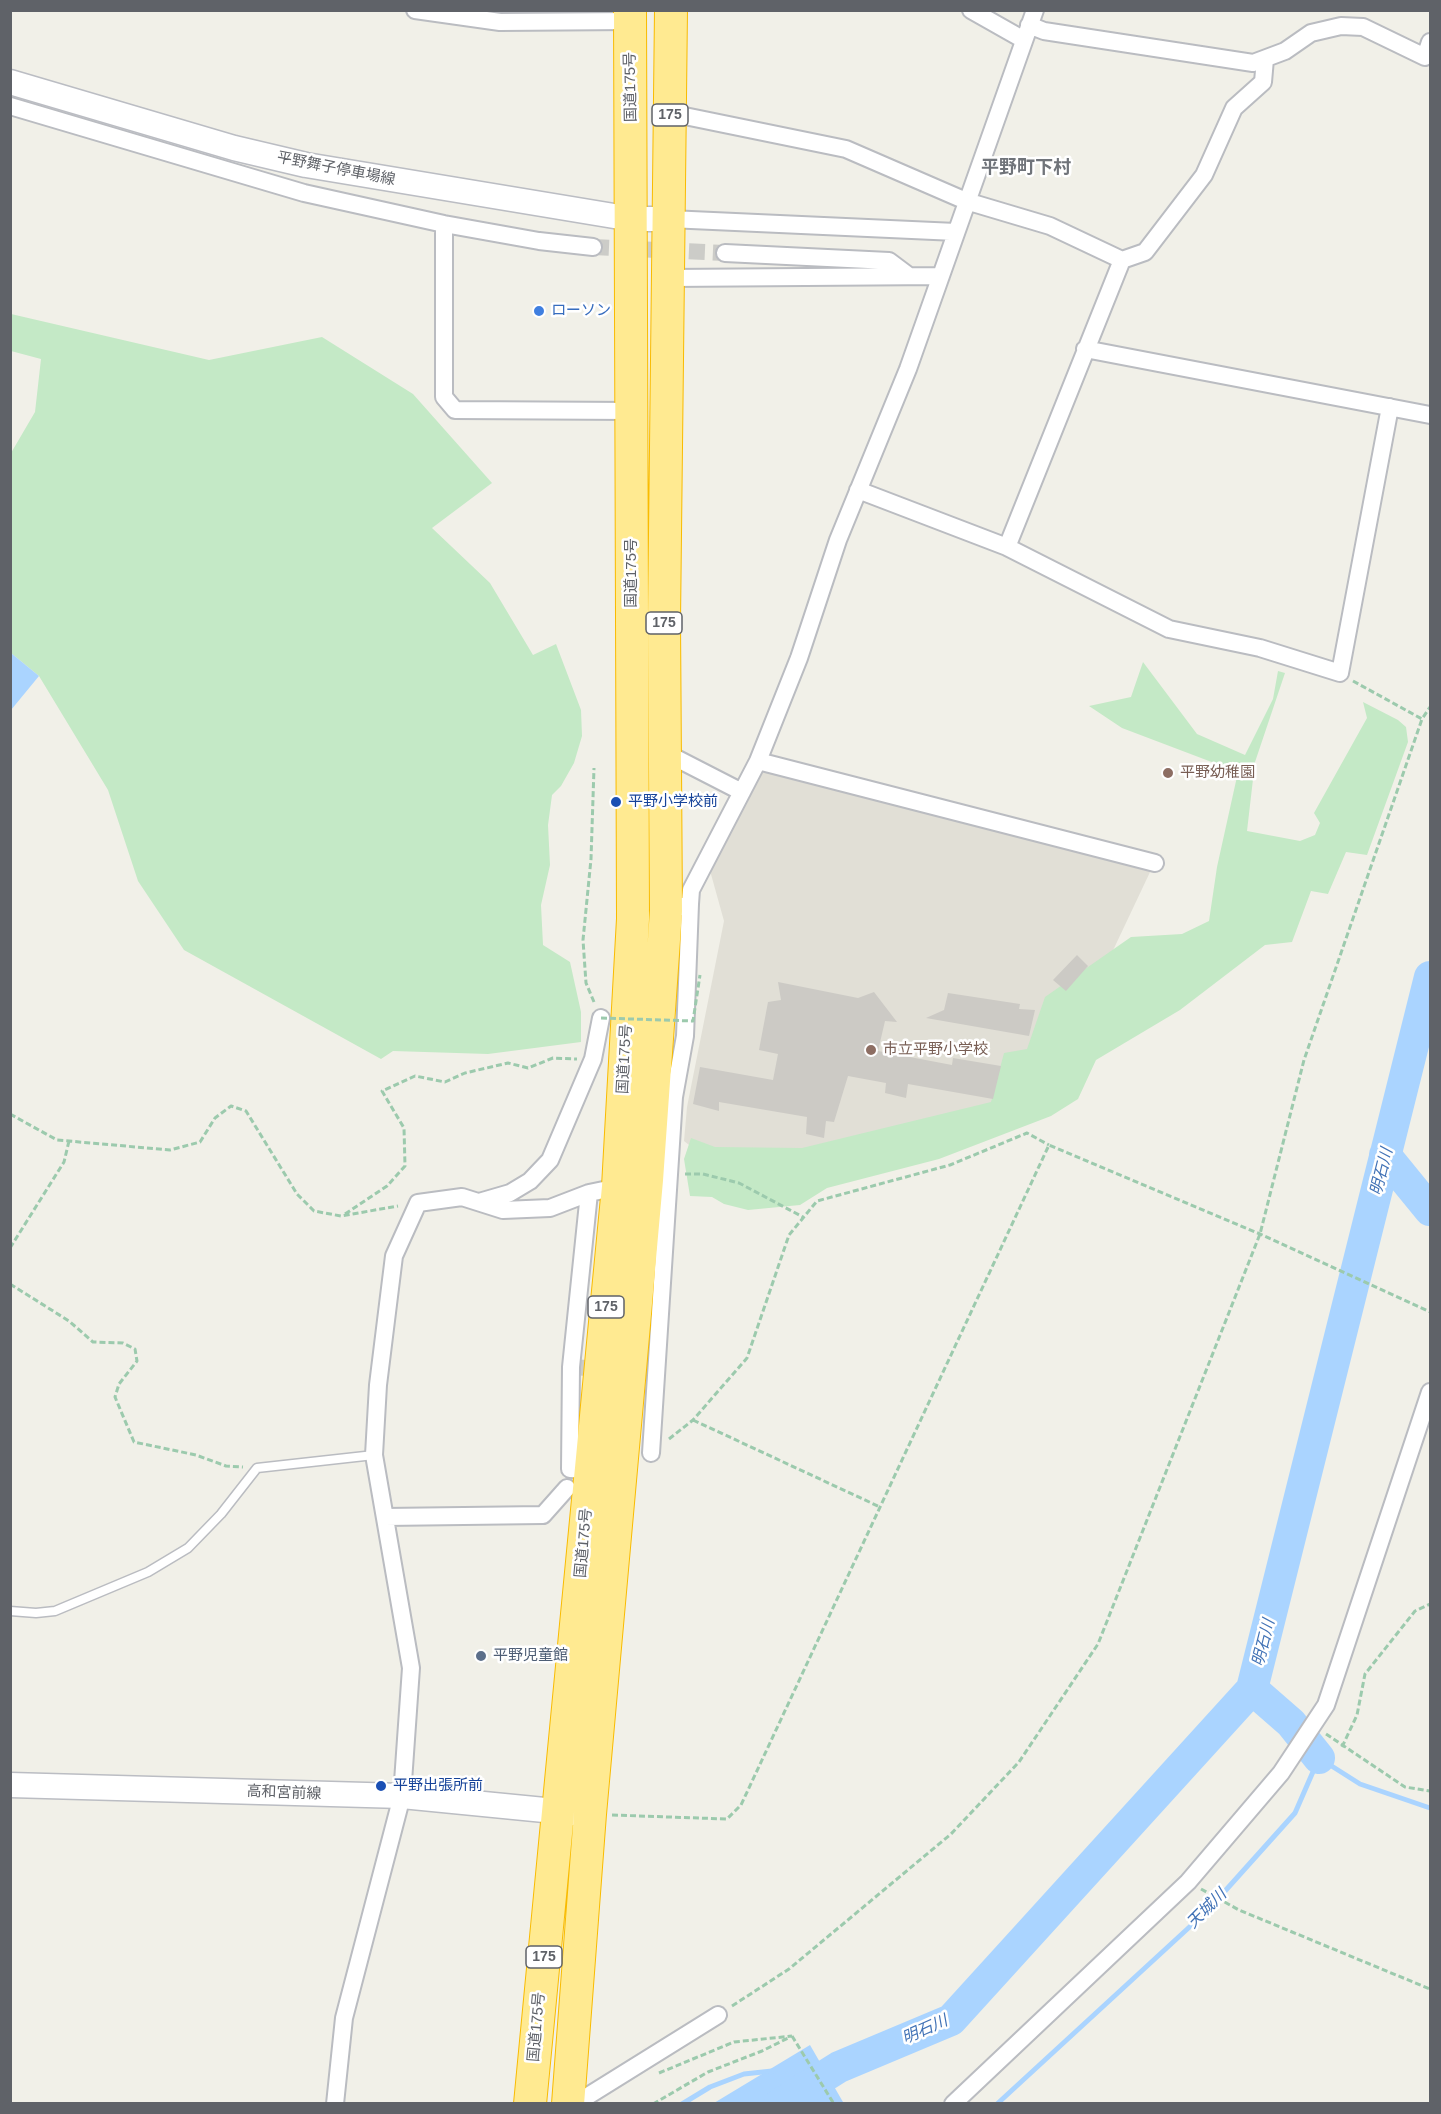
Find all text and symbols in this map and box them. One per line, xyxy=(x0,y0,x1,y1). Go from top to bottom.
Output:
street label: 国道175号 xyxy=(621,52,641,122)
road number: 175 xyxy=(652,104,688,126)
street label: 平野舞子停車場線 xyxy=(275,149,397,189)
district label: 平野町下村 xyxy=(981,157,1071,179)
place label: ローソン xyxy=(551,302,611,320)
marker: ローソン xyxy=(532,304,546,318)
street label: 国道175号 xyxy=(623,538,641,608)
road number: 175 xyxy=(646,612,682,634)
place label: 平野幼稚園 xyxy=(1180,764,1255,782)
marker: 平野幼稚園 xyxy=(1161,766,1175,780)
place label: 平野小学校前 xyxy=(628,793,718,811)
marker: 平野小学校前 xyxy=(609,795,623,809)
street label: 国道175号 xyxy=(614,1024,636,1094)
place label: 市立平野小学校 xyxy=(883,1041,988,1059)
marker: 市立平野小学校 xyxy=(864,1043,878,1057)
water label: 明石川 xyxy=(1367,1146,1397,1198)
road number: 175 xyxy=(588,1296,624,1318)
street label: 国道175号 xyxy=(572,1507,596,1579)
water label: 明石川 xyxy=(1249,1617,1279,1669)
place label: 平野児童館 xyxy=(493,1647,568,1665)
marker: 平野児童館 xyxy=(474,1649,488,1663)
place label: 平野出張所前 xyxy=(393,1777,483,1795)
marker: 平野出張所前 xyxy=(374,1779,388,1793)
street label: 高和宮前線 xyxy=(246,1783,322,1803)
water label: 天城川 xyxy=(1183,1885,1231,1933)
road number: 175 xyxy=(526,1946,562,1968)
street label: 国道175号 xyxy=(525,1991,549,2063)
water label: 明石川 xyxy=(899,2011,951,2049)

